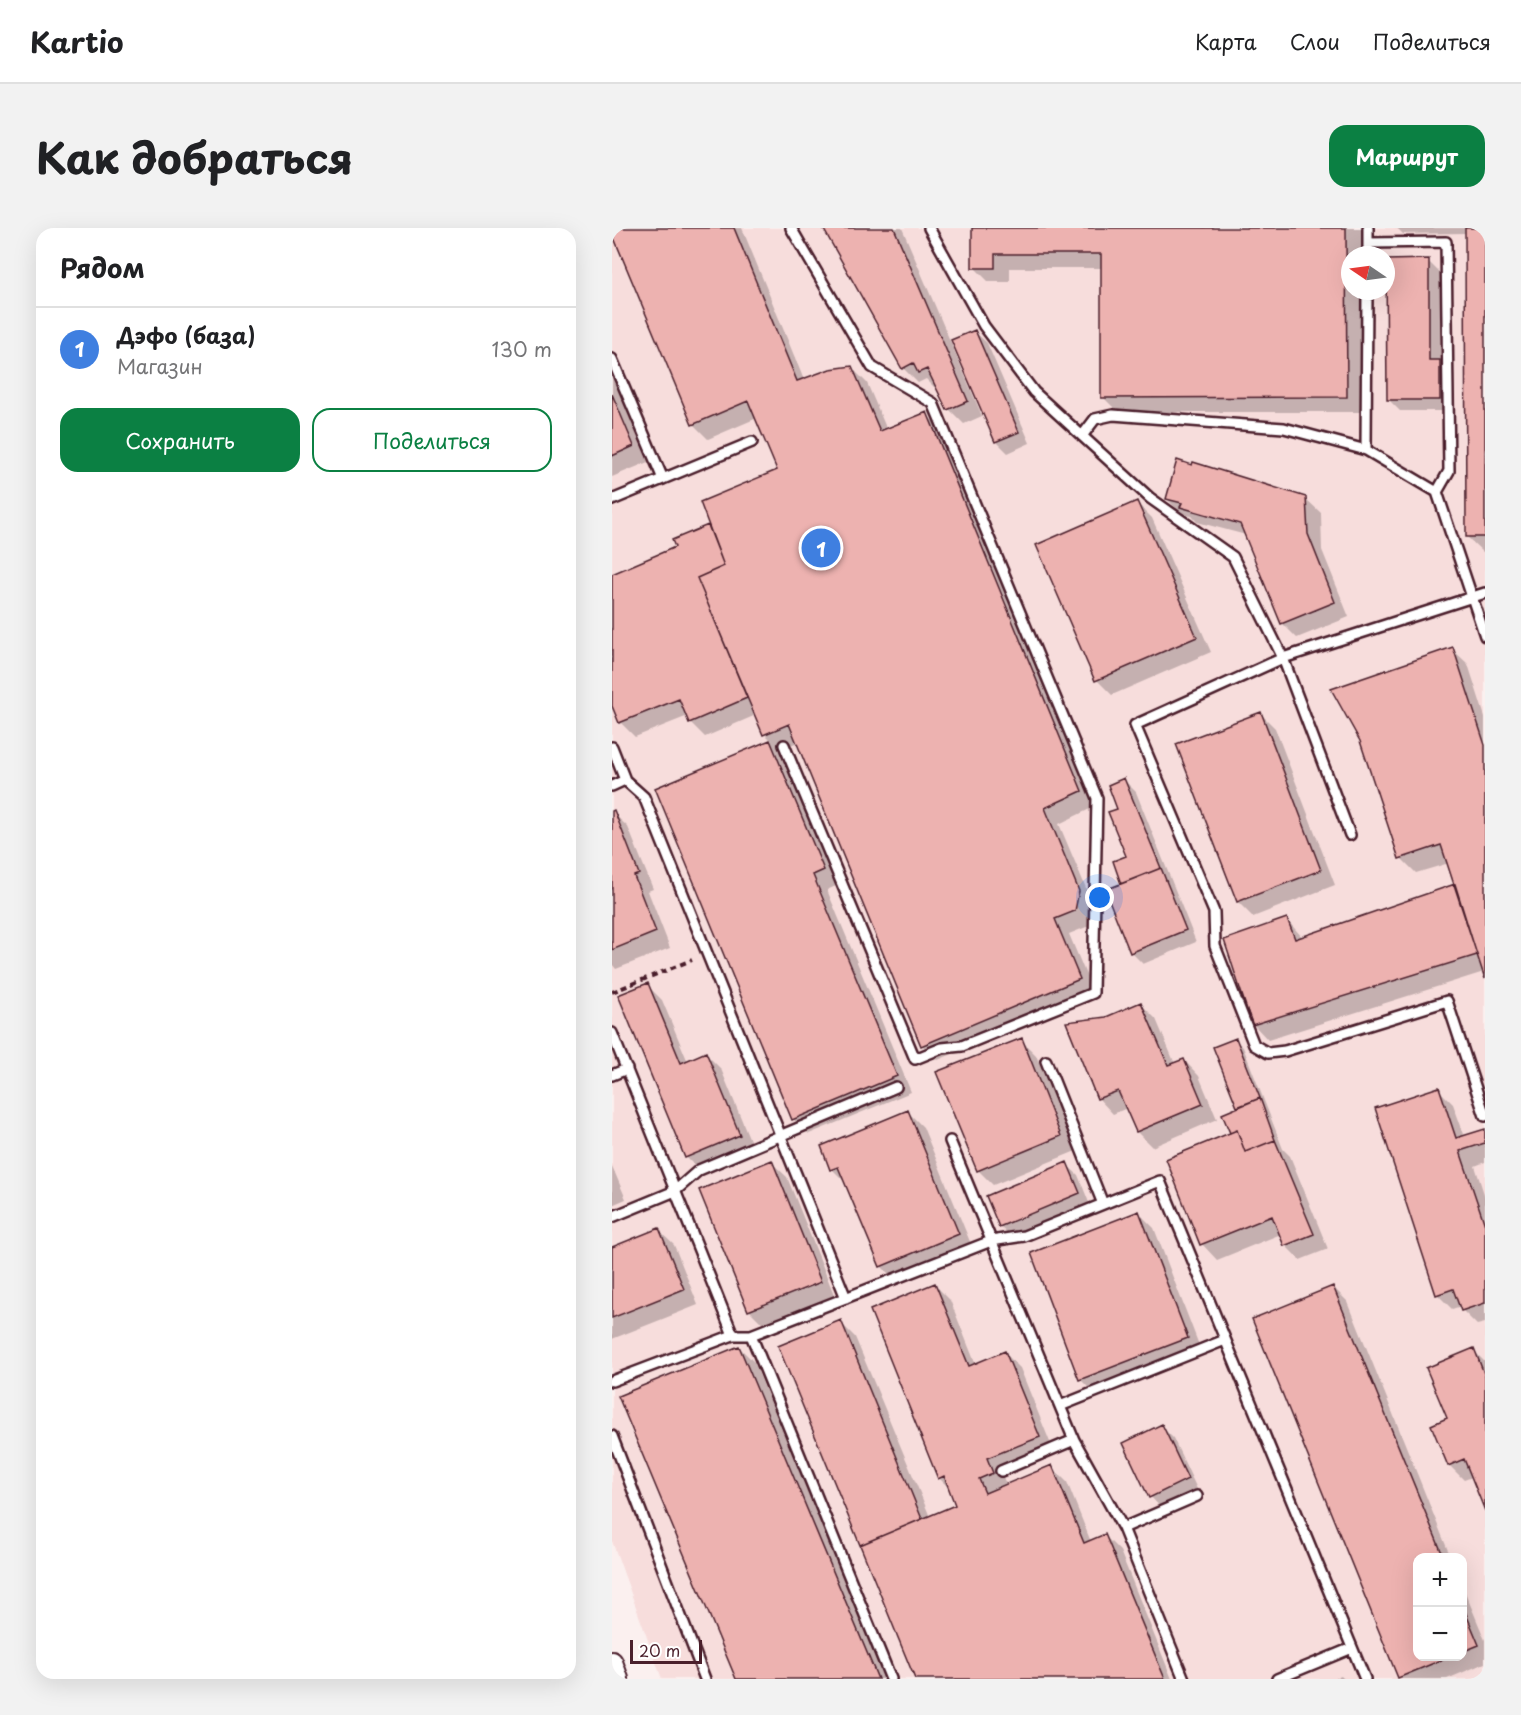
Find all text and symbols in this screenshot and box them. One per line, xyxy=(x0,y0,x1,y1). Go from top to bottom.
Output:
text: Kartio xyxy=(30,20,124,63)
text: Карта xyxy=(1195,25,1257,57)
text: Слои xyxy=(1290,25,1340,57)
text: Поделиться xyxy=(1373,25,1491,57)
text: Как добраться xyxy=(36,125,353,188)
button: Маршрут xyxy=(1329,125,1485,187)
north arrow xyxy=(1341,246,1395,300)
text: Рядом xyxy=(60,248,145,287)
text: Дэфо (база) xyxy=(117,318,256,351)
text: 1 xyxy=(75,334,84,364)
text: 130 m xyxy=(492,334,552,364)
text: Магазин xyxy=(117,351,203,381)
button: Сохранить xyxy=(60,408,300,472)
button: Поделиться xyxy=(312,408,552,472)
pin: 1 xyxy=(802,526,840,570)
your location xyxy=(1085,883,1114,912)
map controls xyxy=(1413,1553,1467,1661)
button: + xyxy=(1413,1553,1467,1607)
button: − xyxy=(1413,1607,1467,1661)
scale bar xyxy=(630,1637,702,1664)
text: 20 m xyxy=(639,1638,680,1662)

